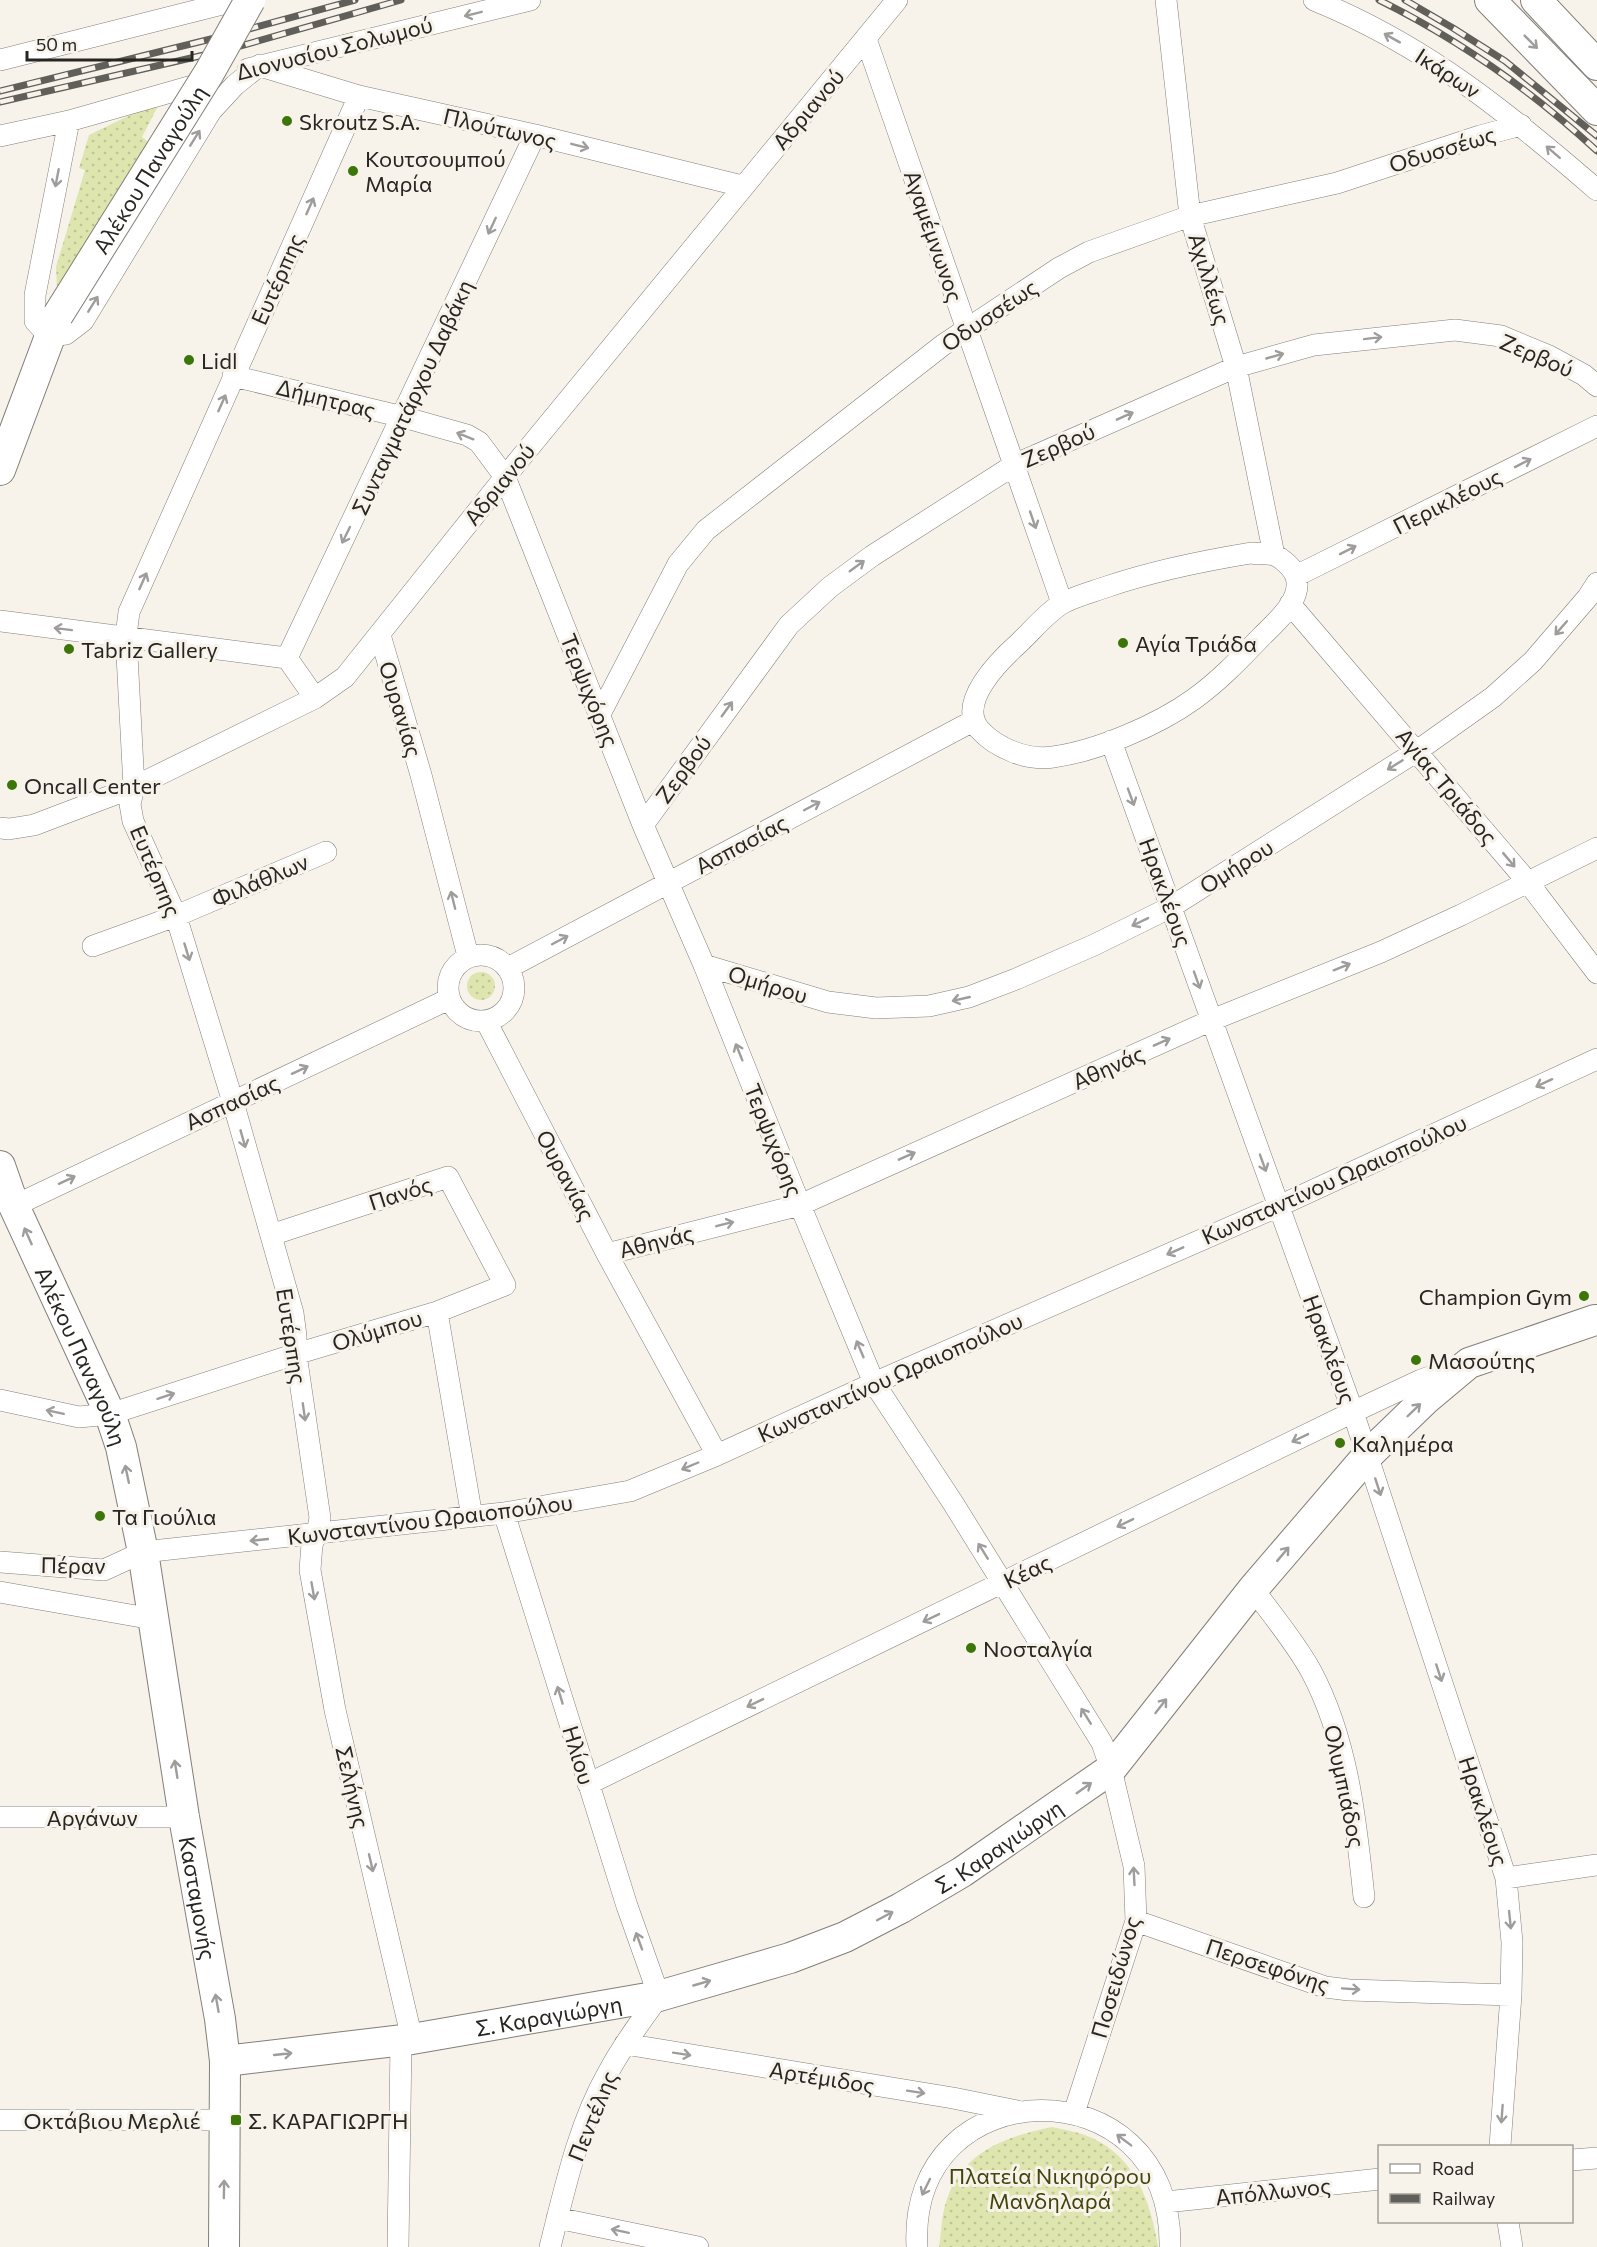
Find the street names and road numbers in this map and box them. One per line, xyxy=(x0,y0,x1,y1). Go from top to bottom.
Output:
street label: Διονυσίου Σολωμού xyxy=(233,10,435,86)
street label: Ικάρων xyxy=(1411,42,1485,104)
street label: Αδριανού xyxy=(766,63,850,155)
street label: Αλέκου Παναγούλη xyxy=(86,80,212,258)
street label: Πλούτωνος xyxy=(441,102,559,154)
street label: Οδυσσέως xyxy=(1386,120,1498,178)
street label: Αγαμέμνωνος xyxy=(899,167,969,305)
street label: Ευτέρπης xyxy=(245,229,309,329)
street label: Αχιλλέως xyxy=(1183,230,1237,328)
street label: Οδυσσέως xyxy=(936,273,1042,357)
street label: Συνταγματάρχου Δαβάκη xyxy=(346,275,478,519)
street label: Ζερβού xyxy=(1496,327,1578,383)
street label: Δήμητρας xyxy=(274,373,378,423)
street label: Ζερβού xyxy=(1017,417,1099,473)
street label: Αδριανού xyxy=(458,438,540,530)
street label: Περικλέους xyxy=(1388,462,1506,540)
street label: Τερψιχόρης xyxy=(555,630,625,750)
street label: Ουρανίας xyxy=(374,658,428,760)
street label: Αγίας Τριάδος xyxy=(1391,722,1503,850)
street label: Ζερβού xyxy=(649,730,717,808)
street label: Ασπασίας xyxy=(690,809,792,879)
street label: Ευτέρπης xyxy=(125,821,187,921)
street label: Ομήρου xyxy=(1194,833,1278,899)
street label: Ηρακλέους xyxy=(1134,834,1198,950)
street label: Φιλάθλων xyxy=(208,848,312,912)
street label: Ομήρου xyxy=(725,959,811,1009)
street label: Αθηνάς xyxy=(1068,1039,1148,1095)
street label: Ασπασίας xyxy=(181,1069,283,1135)
street label: Τερψιχόρης xyxy=(739,1080,809,1200)
street label: Κωνσταντίνου Ωραιοπούλου xyxy=(1197,1108,1471,1250)
street label: Ουρανίας xyxy=(531,1125,601,1225)
street label: Πανός xyxy=(365,1170,435,1216)
street label: Αθηνάς xyxy=(616,1219,696,1263)
street label: Αλέκου Παναγούλη xyxy=(30,1262,133,1449)
street label: Ευτέρπης xyxy=(271,1286,313,1386)
street label: Ηρακλέους xyxy=(1298,1291,1362,1407)
street label: Ολύμπου xyxy=(329,1304,425,1356)
street label: Κωνσταντίνου Ωραιοπούλου xyxy=(753,1306,1027,1448)
street label: Κωνσταντίνου Ωραιοπούλου xyxy=(286,1488,574,1550)
street label: Κέας xyxy=(999,1548,1055,1594)
street label: Πέραν xyxy=(40,1551,106,1579)
street label: Ηλίου xyxy=(557,1722,601,1788)
street label: Ολυμπιάδος xyxy=(1319,1722,1371,1850)
street label: Σελήνης xyxy=(330,1743,376,1831)
street label: Ηρακλέους xyxy=(1454,1753,1514,1869)
street label: Σ. Καραγιώργη xyxy=(930,1793,1068,1899)
street label: Αργάνων xyxy=(47,1804,137,1831)
street label: Κασταμονής xyxy=(174,1834,223,1962)
street label: Ποσειδώνος xyxy=(1085,1913,1145,2041)
street label: Περσεφόνης xyxy=(1203,1932,1333,1998)
street label: Σ. Καραγιώργη xyxy=(473,1989,624,2041)
street label: Αρτέμιδος xyxy=(767,2055,877,2099)
street label: Πεντέλης xyxy=(562,2067,622,2165)
street label: Οκτάβιου Μερλιέ xyxy=(23,2107,201,2134)
street label: Απόλλωνος xyxy=(1214,2172,1332,2210)

